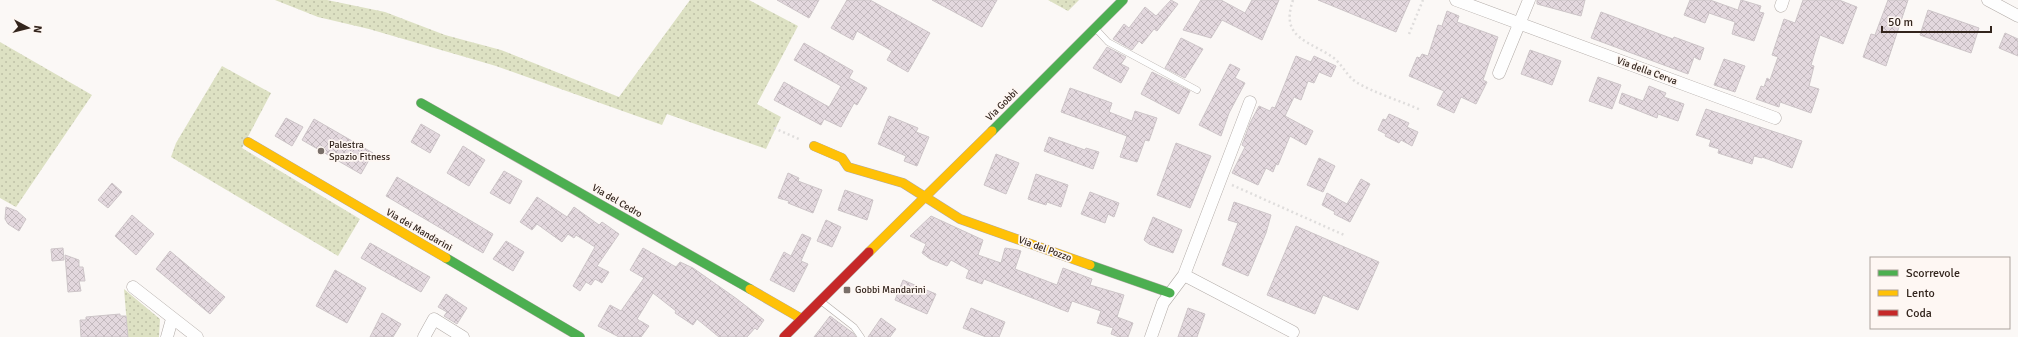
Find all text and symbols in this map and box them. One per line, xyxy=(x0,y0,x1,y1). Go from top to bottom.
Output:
north arrow xyxy=(8,8,48,48)
scale bar xyxy=(1882,8,1991,34)
text: 50 m xyxy=(1888,15,1913,30)
text: N xyxy=(31,25,44,34)
street label: Via della Cerva xyxy=(1615,54,1679,88)
street label: Via Gobbi xyxy=(983,86,1021,124)
place label: Palestra Spazio Fitness xyxy=(329,139,391,163)
marker: Palestra Spazio Fitness xyxy=(316,146,326,156)
street label: Via del Cedro xyxy=(590,182,644,220)
street label: Via dei Mandarini xyxy=(384,206,454,254)
street label: Via del Pozzo xyxy=(1017,234,1073,264)
legend xyxy=(1870,257,2010,329)
text: Scorrevole xyxy=(1906,266,1960,281)
place label: Gobbi Mandarini xyxy=(855,284,926,296)
marker: Gobbi Mandarini xyxy=(842,285,852,295)
text: Lento xyxy=(1906,286,1935,301)
text: Coda xyxy=(1906,306,1932,321)

